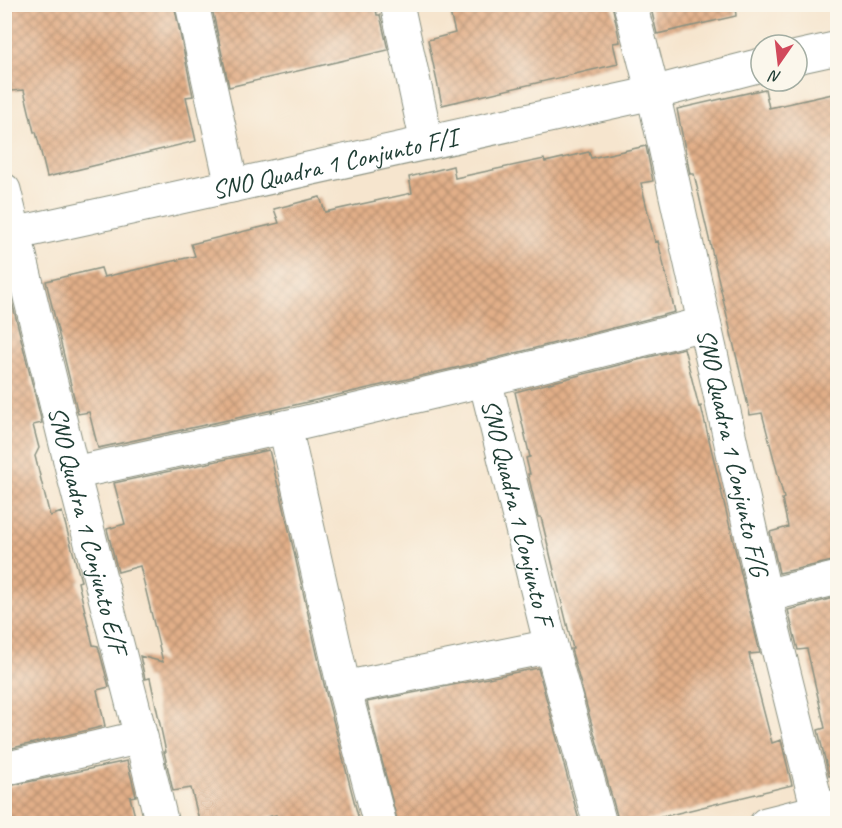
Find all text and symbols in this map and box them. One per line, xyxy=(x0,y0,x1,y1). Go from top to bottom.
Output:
north arrow xyxy=(749,33,809,93)
text: N xyxy=(765,65,783,87)
street label: SNO Quadra 1 Conjunto F/I xyxy=(209,120,465,207)
street label: SNO Quadra 1 Conjunto F/G xyxy=(689,326,777,582)
street label: SNO Quadra 1 Conjunto F xyxy=(473,396,562,633)
street label: SNO Quadra 1 Conjunto E/F xyxy=(40,403,136,662)

